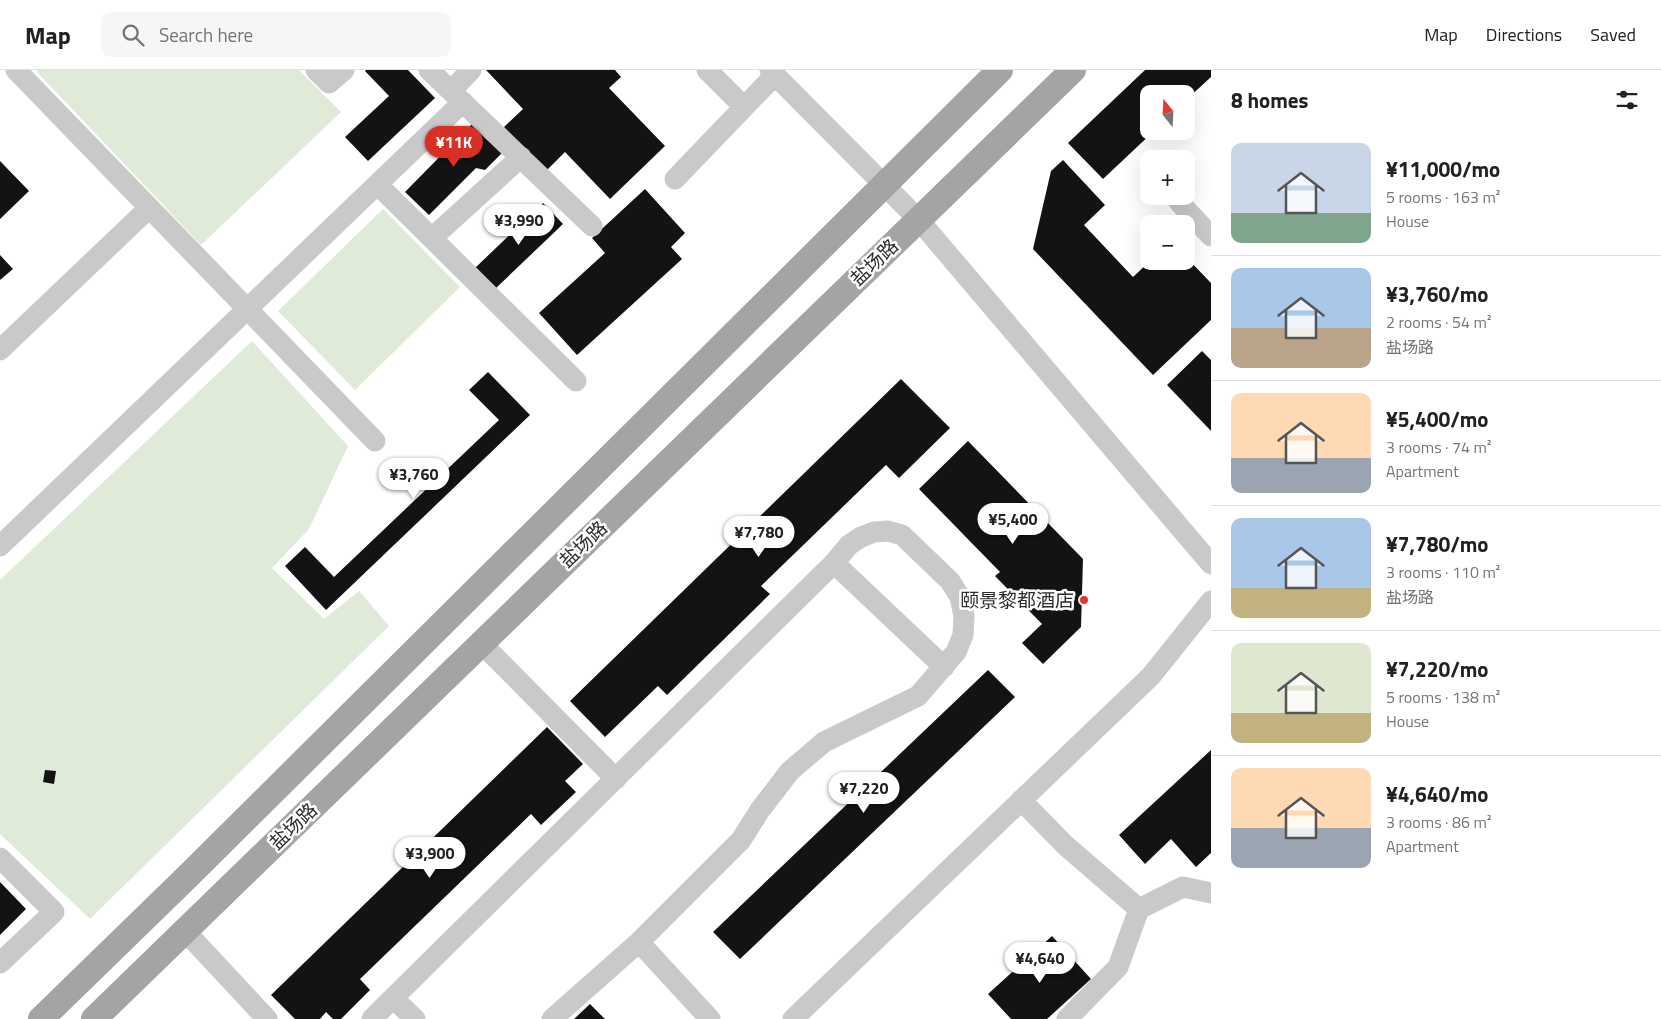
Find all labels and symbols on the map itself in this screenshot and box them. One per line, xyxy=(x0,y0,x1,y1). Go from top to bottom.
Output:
north arrow xyxy=(1140,85,1195,140)
pin: ¥11K xyxy=(424,126,484,168)
pin: ¥3,990 xyxy=(478,204,560,246)
street label: 盐场路 xyxy=(843,231,904,292)
pin: ¥3,760 xyxy=(373,458,455,500)
pin: ¥5,400 xyxy=(972,502,1054,545)
street label: 盐场路 xyxy=(552,513,613,574)
pin: ¥7,780 xyxy=(718,516,800,558)
place label: 颐景黎都酒店 xyxy=(960,585,1074,614)
marker: 颐景黎都酒店 xyxy=(1078,594,1090,606)
pin: ¥7,220 xyxy=(823,772,905,814)
street label: 盐场路 xyxy=(262,795,323,856)
pin: ¥3,900 xyxy=(389,836,471,879)
pin: ¥4,640 xyxy=(999,942,1081,984)

